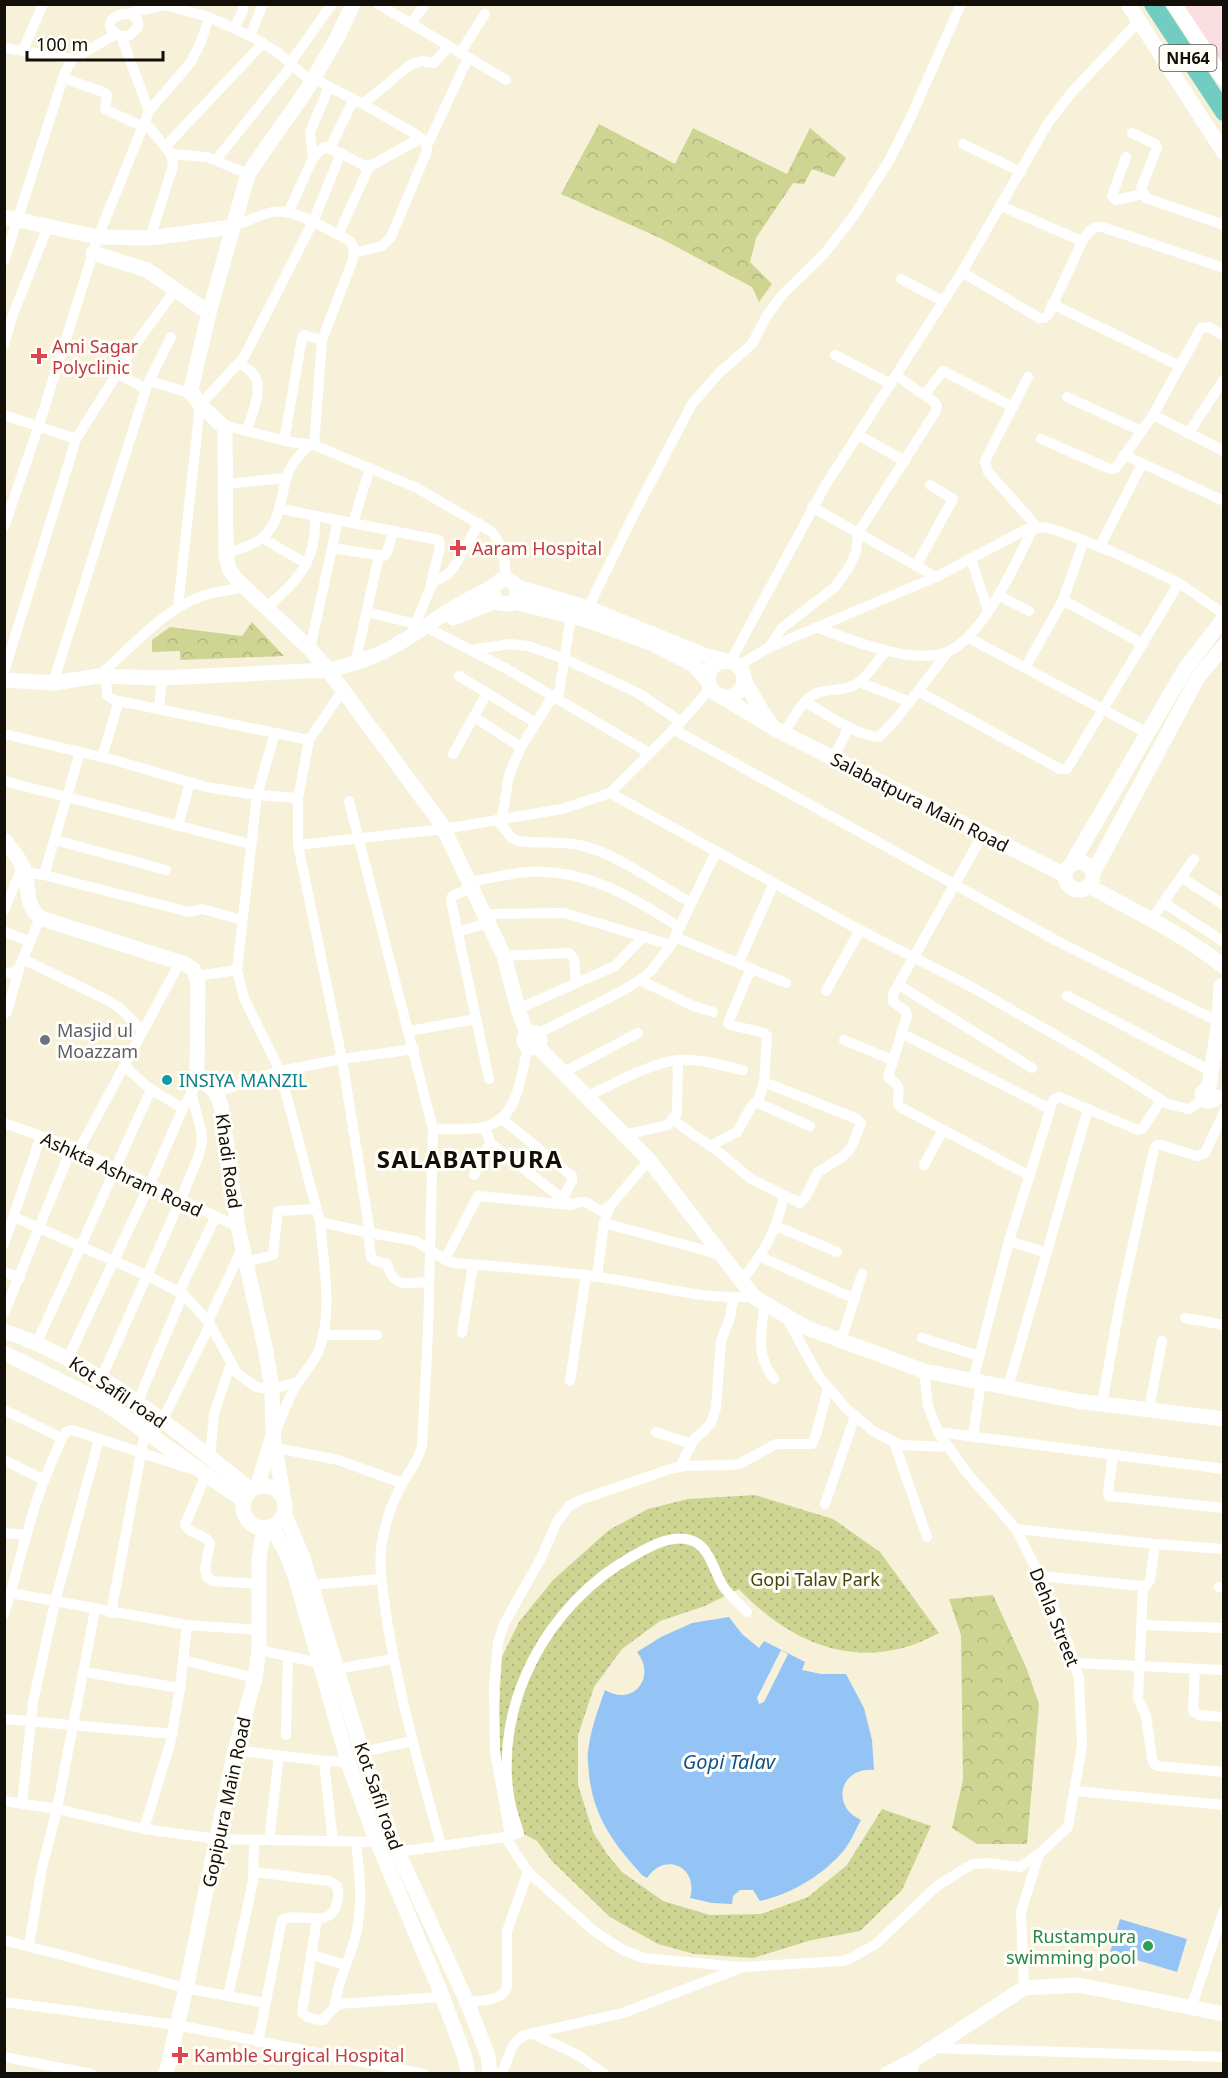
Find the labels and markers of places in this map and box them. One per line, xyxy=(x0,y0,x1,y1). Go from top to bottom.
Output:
place label: Ami Sagar Polyclinic xyxy=(52,334,139,379)
marker: Ami Sagar Polyclinic xyxy=(30,347,48,365)
place label: Aaram Hospital xyxy=(472,536,602,560)
marker: Aaram Hospital xyxy=(449,539,467,557)
place label: Masjid ul Moazzam xyxy=(57,1018,138,1063)
marker: Masjid ul Moazzam xyxy=(38,1033,52,1047)
place label: INSIYA MANZIL xyxy=(179,1068,307,1092)
marker: INSIYA MANZIL xyxy=(160,1073,174,1087)
place label: Rustampura swimming pool xyxy=(1006,1924,1136,1969)
marker: Rustampura swimming pool xyxy=(1141,1939,1155,1953)
place label: Kamble Surgical Hospital xyxy=(194,2043,404,2067)
marker: Kamble Surgical Hospital xyxy=(171,2046,189,2064)

